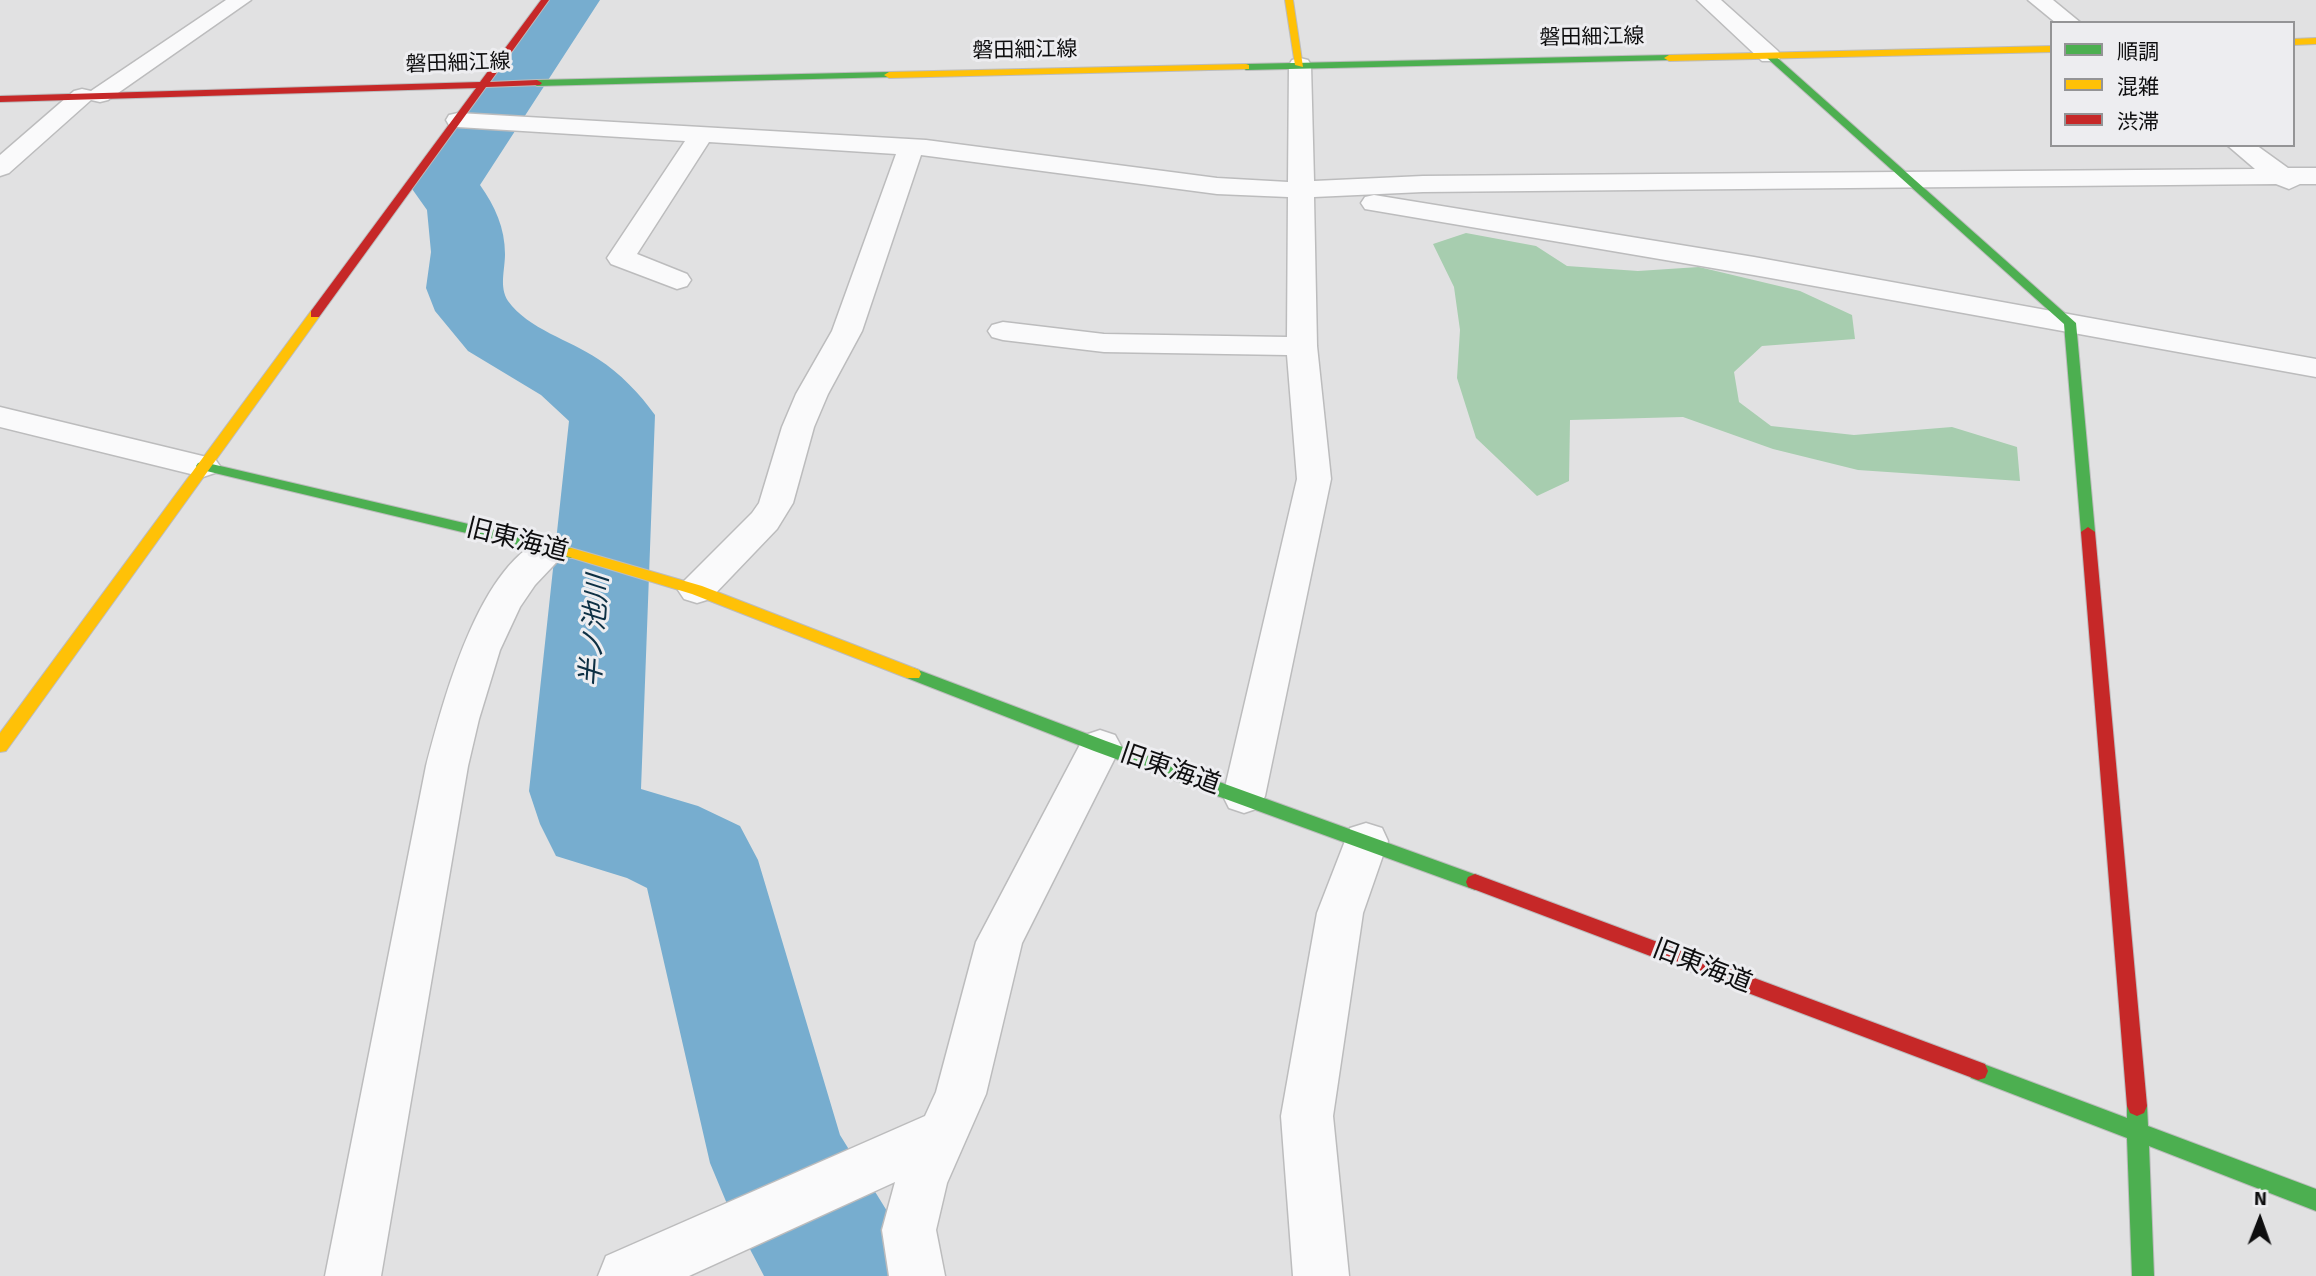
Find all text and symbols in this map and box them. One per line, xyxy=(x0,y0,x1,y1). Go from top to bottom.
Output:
legend xyxy=(2050,21,2295,147)
street label: 磐田細江線 xyxy=(1539,24,1645,52)
street label: 磐田細江線 xyxy=(972,37,1078,65)
text: 順調 xyxy=(2117,39,2159,65)
street label: 磐田細江線 xyxy=(405,50,511,78)
text: 混雑 xyxy=(2117,74,2159,100)
text: 渋滞 xyxy=(2117,109,2159,135)
street label: 旧東海道 xyxy=(463,513,571,569)
water label: 半ノ池川 xyxy=(575,574,617,688)
street label: 旧東海道 xyxy=(1116,738,1224,802)
street label: 旧東海道 xyxy=(1648,934,1756,1000)
north arrow xyxy=(2225,1185,2295,1255)
text: N xyxy=(2254,1187,2267,1211)

